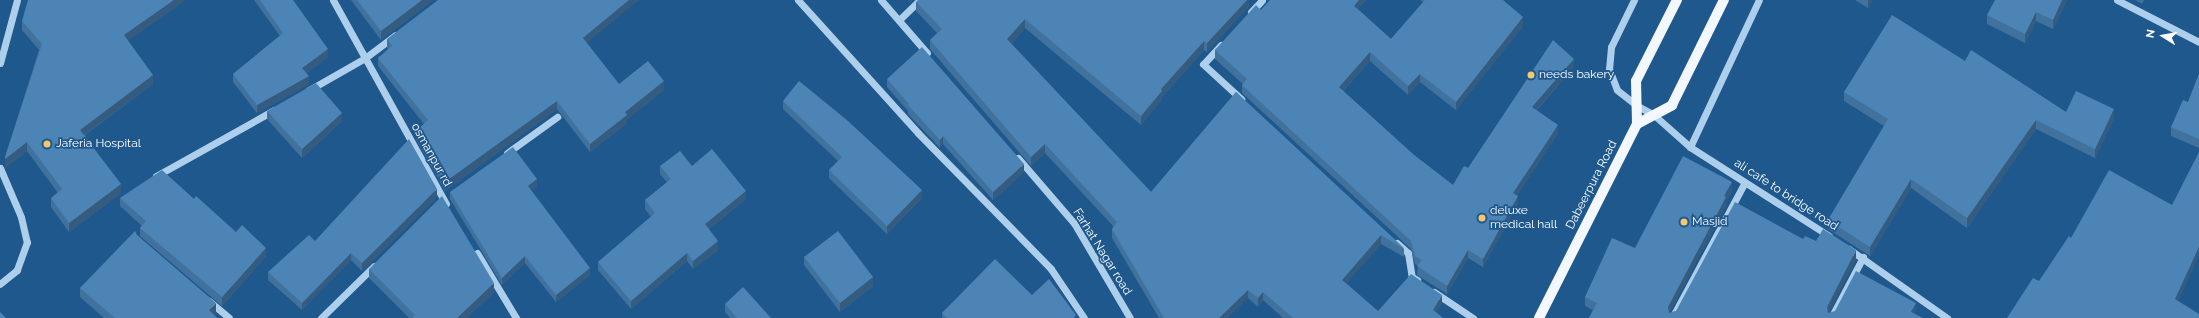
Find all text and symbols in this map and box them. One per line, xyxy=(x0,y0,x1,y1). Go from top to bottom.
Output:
north arrow xyxy=(2143,16,2183,56)
text: N xyxy=(2144,28,2158,39)
place label: needs bakery xyxy=(1539,68,1614,82)
marker: needs bakery xyxy=(1526,70,1536,80)
street label: osmanpur rd xyxy=(408,121,454,189)
place label: Jaferia Hospital xyxy=(56,137,141,151)
marker: Jaferia Hospital xyxy=(41,138,53,150)
street label: Dabeerpura Road xyxy=(1563,138,1621,232)
street label: ali cafe to bridge road xyxy=(1731,156,1841,234)
place label: deluxe medical hall xyxy=(1490,204,1558,232)
street label: Farhat Nagar road xyxy=(1069,206,1135,298)
marker: deluxe medical hall xyxy=(1477,213,1487,223)
place label: Masjid xyxy=(1692,215,1728,229)
marker: Masjid xyxy=(1679,217,1689,227)

